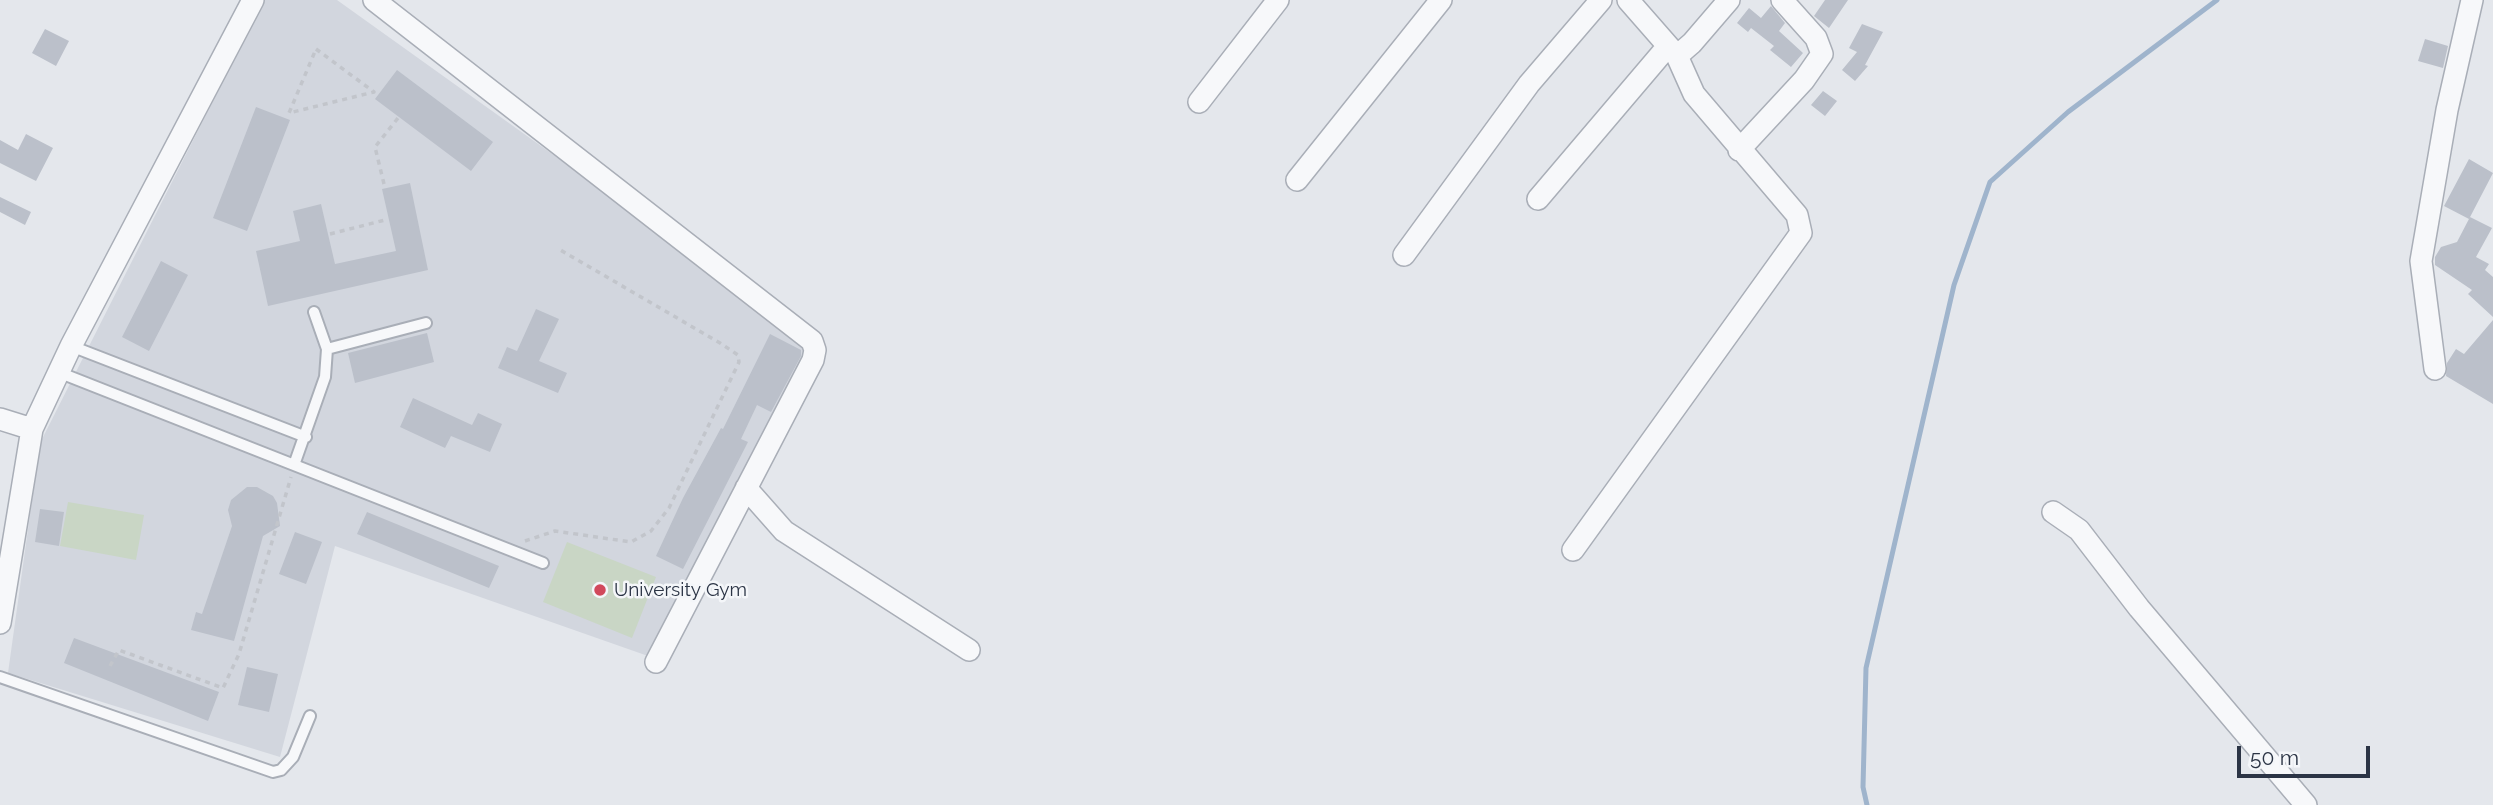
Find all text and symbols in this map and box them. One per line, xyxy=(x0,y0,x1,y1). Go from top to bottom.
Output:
place label: University Gym xyxy=(614,579,747,601)
marker: University Gym xyxy=(592,582,608,598)
scale bar xyxy=(2241,732,2374,776)
text: 50 m xyxy=(2250,745,2299,770)

